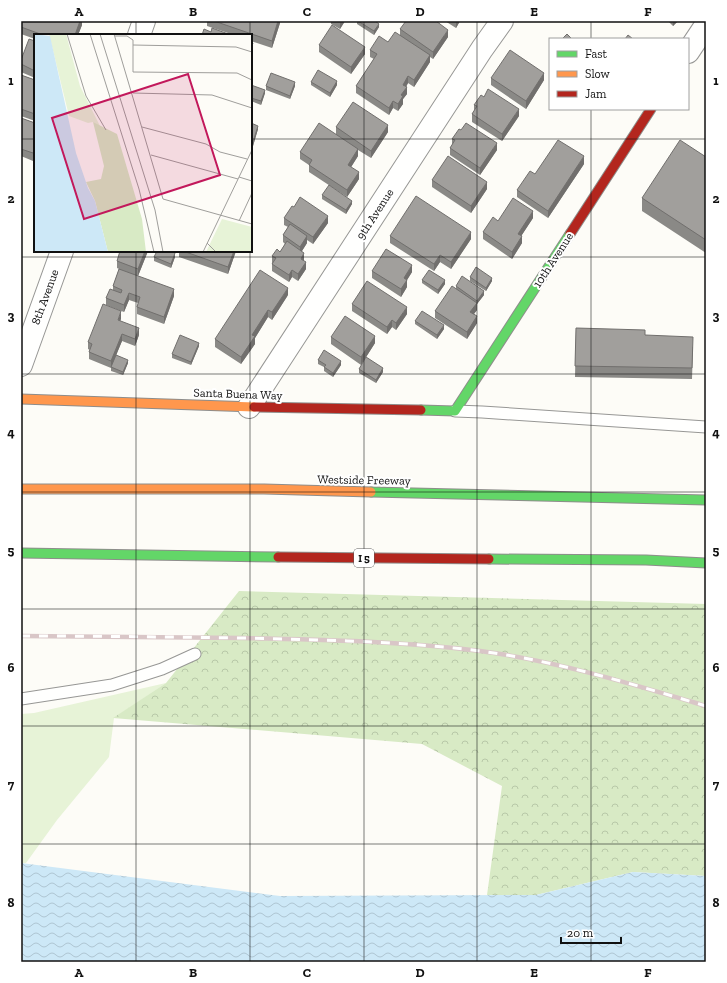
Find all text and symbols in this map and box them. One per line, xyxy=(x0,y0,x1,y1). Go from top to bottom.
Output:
text: A xyxy=(75,4,84,19)
text: B xyxy=(189,4,197,19)
text: C xyxy=(303,4,311,19)
text: D xyxy=(415,4,425,19)
text: E xyxy=(530,4,538,19)
text: F xyxy=(644,4,652,19)
inset map xyxy=(34,34,252,252)
legend xyxy=(549,38,689,110)
text: Fast xyxy=(585,47,608,61)
text: Slow xyxy=(585,67,611,81)
text: 1 xyxy=(8,73,14,88)
text: 1 xyxy=(713,73,719,88)
text: Jam xyxy=(585,87,607,101)
street label: 9th Avenue xyxy=(353,186,397,242)
text: 2 xyxy=(8,191,15,206)
text: 2 xyxy=(713,191,720,206)
street label: 10th Avenue xyxy=(530,229,576,290)
street label: 8th Avenue xyxy=(29,267,62,327)
text: 3 xyxy=(8,308,15,323)
text: 3 xyxy=(713,308,720,323)
street label: Santa Buena Way xyxy=(193,385,284,403)
text: 4 xyxy=(7,425,15,440)
text: 4 xyxy=(712,425,720,440)
street label: Westside Freeway xyxy=(317,472,412,488)
text: 5 xyxy=(8,543,15,558)
text: 5 xyxy=(713,543,720,558)
road number: I 5 xyxy=(354,549,374,567)
text: 6 xyxy=(8,660,15,675)
text: 6 xyxy=(713,660,720,675)
text: 7 xyxy=(8,777,15,792)
text: 7 xyxy=(713,777,720,792)
text: 8 xyxy=(7,895,15,910)
text: 8 xyxy=(712,895,720,910)
scale bar xyxy=(561,919,621,945)
text: 20 m xyxy=(567,926,594,940)
text: A xyxy=(75,965,84,980)
text: B xyxy=(189,965,197,980)
text: C xyxy=(303,965,311,980)
text: D xyxy=(415,965,425,980)
text: E xyxy=(530,965,538,980)
text: F xyxy=(644,965,652,980)

